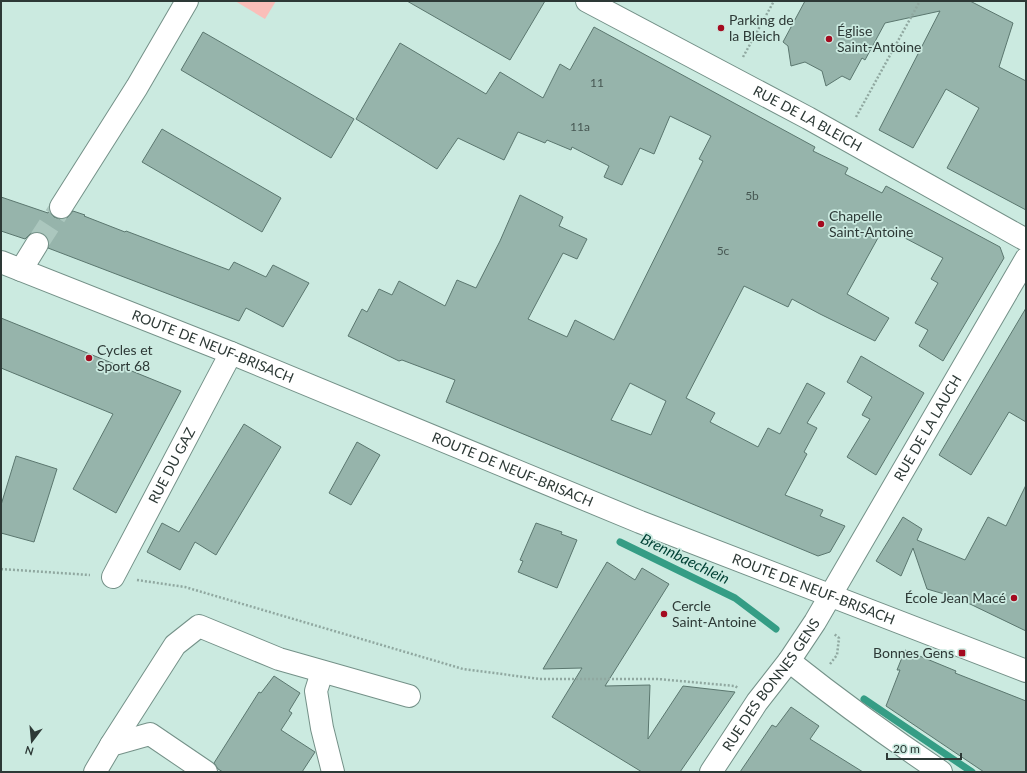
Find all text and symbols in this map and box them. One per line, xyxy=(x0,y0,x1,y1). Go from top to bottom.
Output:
place label: Parking de la Bleich xyxy=(729,11,794,44)
place label: Église Saint-Antoine xyxy=(837,22,921,55)
marker: Parking de la Bleich xyxy=(716,23,726,33)
marker: Église Saint-Antoine xyxy=(824,34,834,44)
house number: 11 xyxy=(590,75,604,90)
street label: RUE DE LA BLEICH xyxy=(751,82,865,155)
house number: 11a xyxy=(570,119,590,134)
house number: 5b xyxy=(745,188,759,203)
place label: Chapelle Saint-Antoine xyxy=(829,207,913,240)
marker: Chapelle Saint-Antoine xyxy=(816,219,826,229)
house number: 5c xyxy=(717,243,730,258)
street label: ROUTE DE NEUF-BRISACH xyxy=(130,306,297,386)
place label: Cycles et Sport 68 xyxy=(97,341,153,374)
marker: Cycles et Sport 68 xyxy=(84,353,94,363)
street label: RUE DE LA LAUCH xyxy=(890,372,965,484)
street label: RUE DU GAZ xyxy=(144,424,198,506)
street label: ROUTE DE NEUF-BRISACH xyxy=(430,428,596,510)
water label: Brennbaechlein xyxy=(638,529,733,587)
street label: ROUTE DE NEUF-BRISACH xyxy=(730,549,898,628)
place label: École Jean Macé xyxy=(905,589,1006,606)
marker: École Jean Macé xyxy=(1009,593,1019,603)
place label: Cercle Saint-Antoine xyxy=(672,597,756,630)
marker: Cercle Saint-Antoine xyxy=(659,609,669,619)
street label: RUE DES BONNES GENS xyxy=(718,615,823,754)
place label: Bonnes Gens xyxy=(873,644,954,661)
marker: Bonnes Gens xyxy=(957,648,967,658)
north arrow xyxy=(12,721,52,761)
scale bar xyxy=(887,735,961,761)
text: 20 m xyxy=(893,741,920,756)
text: N xyxy=(23,744,35,759)

